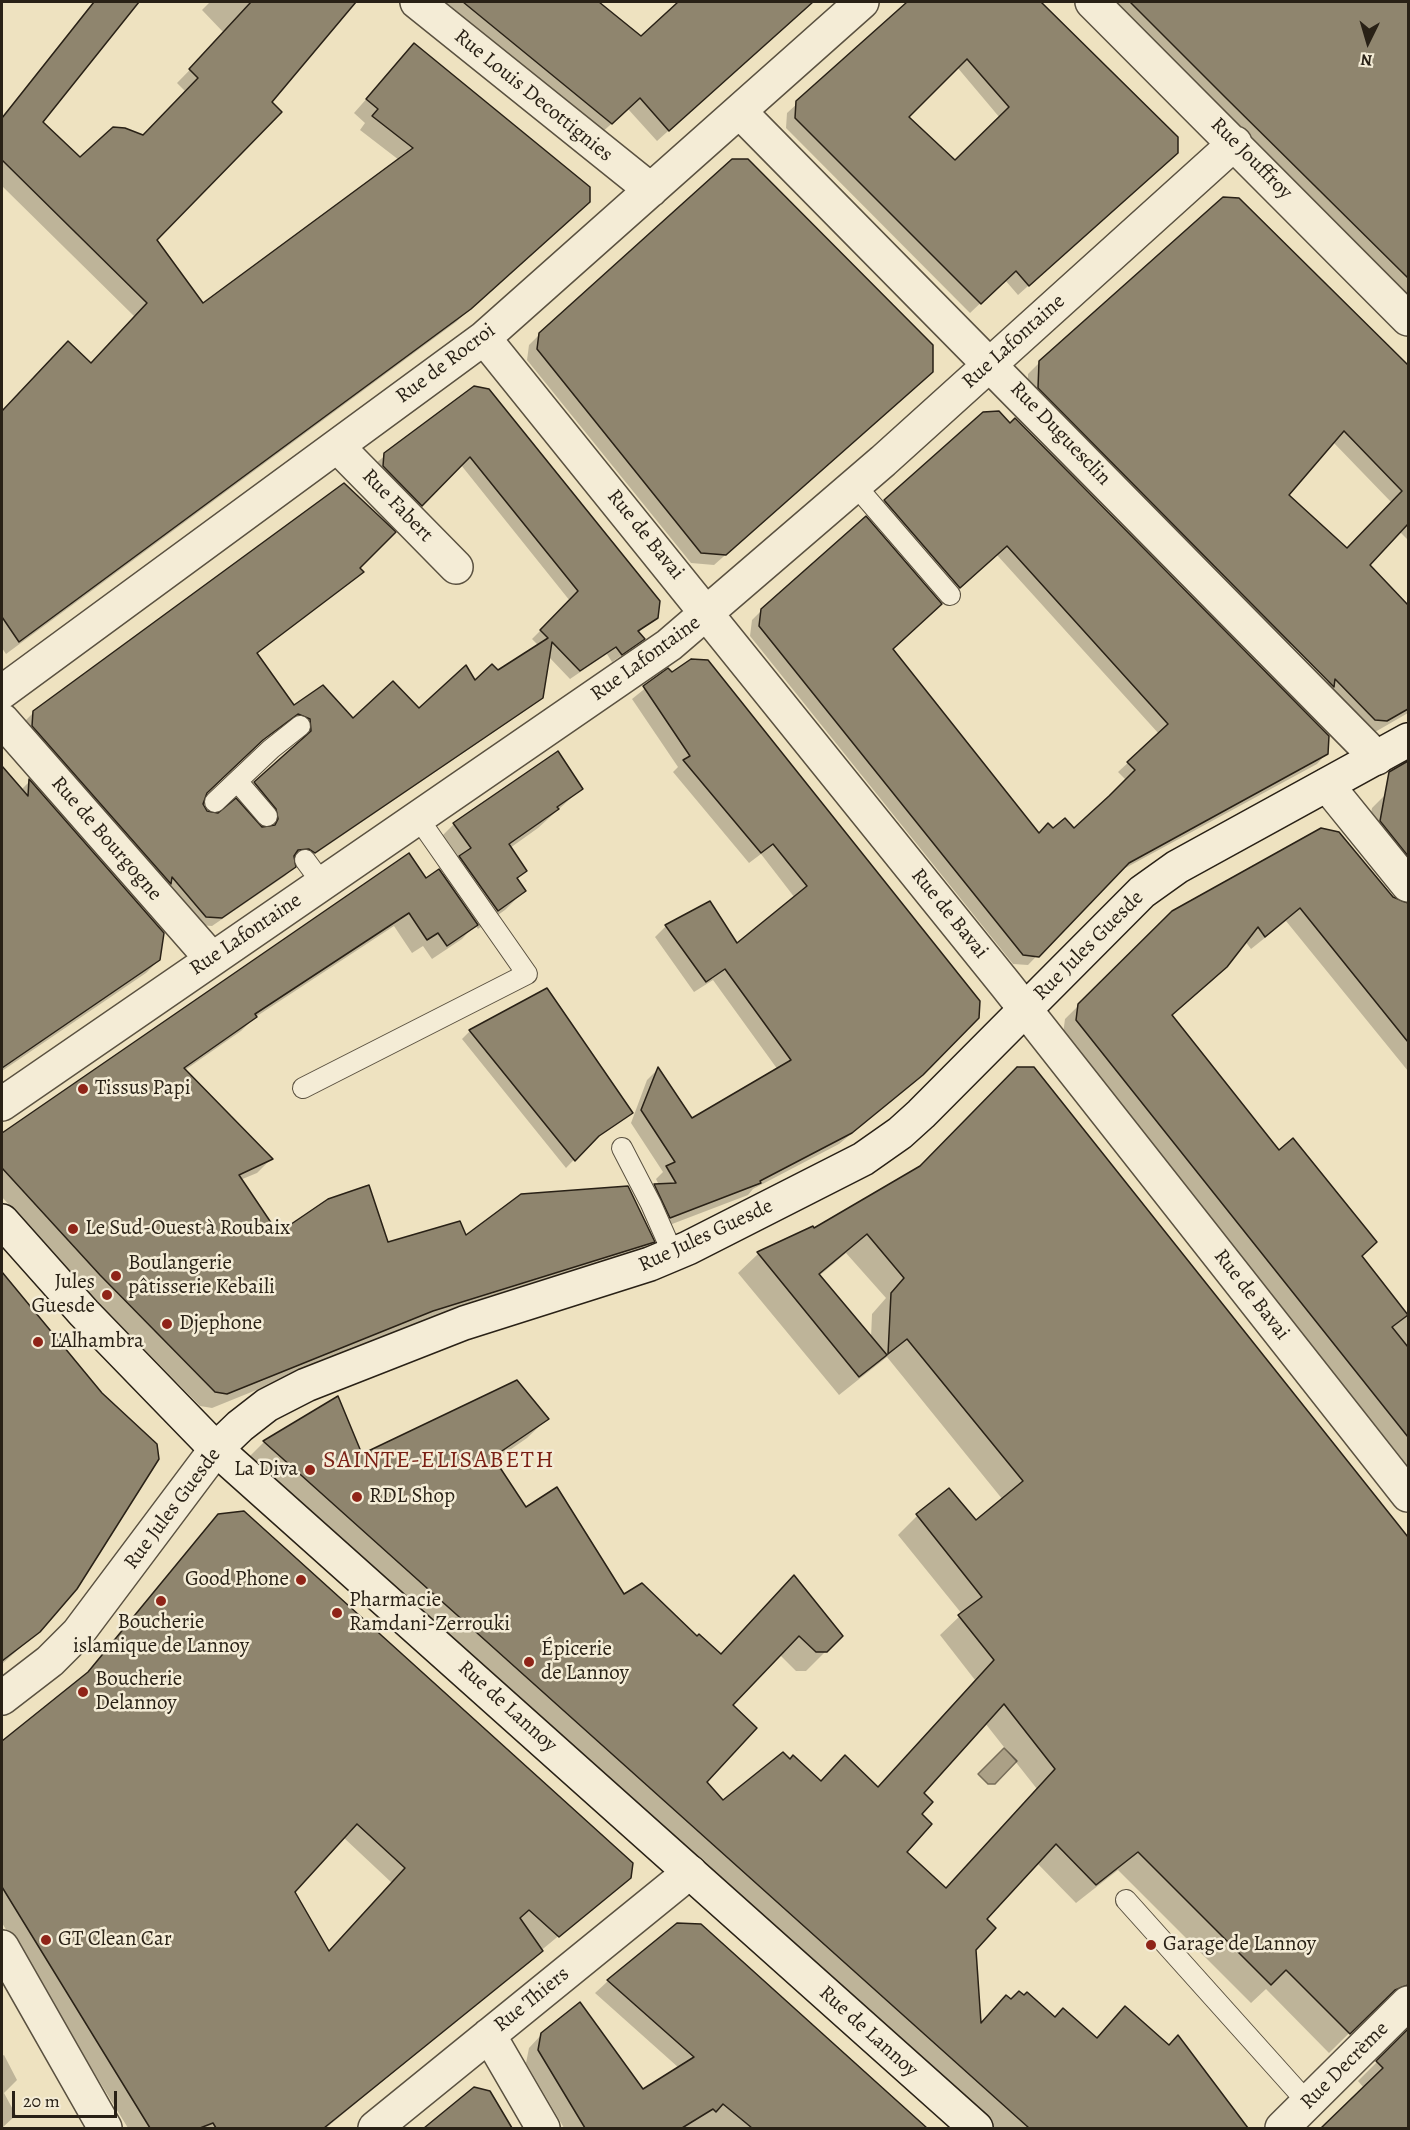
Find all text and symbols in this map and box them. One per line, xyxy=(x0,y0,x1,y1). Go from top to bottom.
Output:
north arrow xyxy=(1338,12,1398,72)
street label: Rue Louis Decottignies xyxy=(449,24,617,168)
text: N xyxy=(1360,48,1373,71)
street label: Rue Jouffroy xyxy=(1205,113,1297,205)
street label: Rue Lafontaine xyxy=(957,289,1071,395)
street label: Rue de Rocroi xyxy=(391,319,501,409)
street label: Rue Duguesclin xyxy=(1004,377,1116,491)
street label: Rue Fabert xyxy=(356,464,438,548)
street label: Rue de Bavai xyxy=(601,485,689,585)
street label: Rue Lafontaine xyxy=(586,611,706,707)
street label: Rue de Bourgogne xyxy=(45,772,167,906)
street label: Rue de Bavai xyxy=(905,864,993,964)
street label: Rue Jules Guesde xyxy=(1029,886,1149,1006)
street label: Rue Lafontaine xyxy=(185,888,307,982)
place label: Tissus Papi xyxy=(95,1076,191,1102)
marker: Tissus Papi xyxy=(76,1082,90,1096)
street label: Rue Jules Guesde xyxy=(635,1194,777,1278)
place label: Le Sud-Ouest à Roubaix xyxy=(85,1216,290,1242)
marker: Le Sud-Ouest à Roubaix xyxy=(66,1222,80,1236)
street label: Rue de Bavai xyxy=(1208,1244,1294,1346)
place label: Boulangerie pâtisserie Kebaili xyxy=(128,1251,275,1301)
marker: Boulangerie pâtisserie Kebaili xyxy=(109,1269,123,1283)
place label: Jules Guesde xyxy=(32,1270,95,1320)
marker: Jules Guesde xyxy=(100,1288,114,1302)
place label: Djephone xyxy=(179,1311,262,1337)
marker: Djephone xyxy=(160,1317,174,1331)
place label: L'Alhambra xyxy=(50,1329,144,1355)
marker: L'Alhambra xyxy=(31,1335,45,1349)
street label: Rue Jules Guesde xyxy=(119,1443,227,1575)
district label: SAINTE-ELISABETH xyxy=(323,1447,555,1475)
place label: La Diva xyxy=(234,1457,298,1483)
marker: La Diva xyxy=(303,1463,317,1477)
place label: RDL Shop xyxy=(369,1484,455,1510)
marker: RDL Shop xyxy=(350,1490,364,1504)
place label: Good Phone xyxy=(185,1567,289,1593)
marker: Good Phone xyxy=(294,1573,308,1587)
place label: Pharmacie Ramdani-Zerrouki xyxy=(349,1588,510,1638)
marker: Boucherie islamique de Lannoy xyxy=(154,1594,168,1608)
marker: Pharmacie Ramdani-Zerrouki xyxy=(330,1606,344,1620)
place label: Boucherie islamique de Lannoy xyxy=(73,1610,249,1660)
place label: Épicerie de Lannoy xyxy=(541,1637,629,1687)
marker: Épicerie de Lannoy xyxy=(522,1655,536,1669)
street label: Rue de Lannoy xyxy=(452,1656,562,1758)
place label: Boucherie Delannoy xyxy=(95,1667,182,1717)
marker: Boucherie Delannoy xyxy=(76,1685,90,1699)
place label: GT Clean Car xyxy=(58,1927,172,1953)
place label: Garage de Lannoy xyxy=(1163,1932,1316,1958)
marker: GT Clean Car xyxy=(39,1933,53,1947)
marker: Garage de Lannoy xyxy=(1144,1938,1158,1952)
street label: Rue Thiers xyxy=(489,1962,575,2038)
street label: Rue de Lannoy xyxy=(813,1981,923,2083)
street label: Rue Decrème xyxy=(1296,2017,1394,2115)
scale bar xyxy=(15,2079,120,2117)
text: 20 m xyxy=(23,2089,60,2113)

